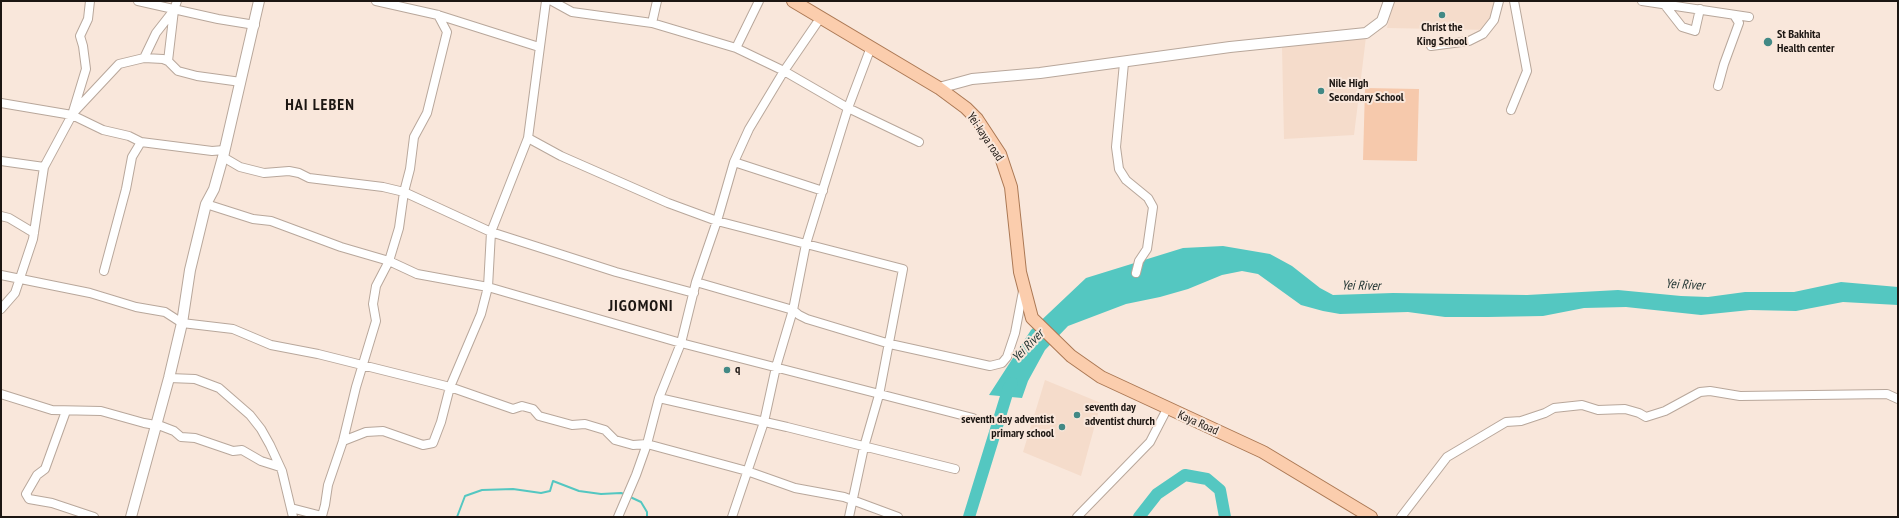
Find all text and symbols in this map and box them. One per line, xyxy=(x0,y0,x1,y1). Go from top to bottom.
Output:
marker: Christ the King School xyxy=(1437,10,1447,20)
place label: Christ the King School xyxy=(1417,21,1467,49)
place label: St Bakhita Health center xyxy=(1777,28,1834,56)
marker: St Bakhita Health center xyxy=(1762,36,1774,48)
place label: Nile High Secondary School xyxy=(1329,77,1404,105)
marker: Nile High Secondary School xyxy=(1316,86,1326,96)
district label: HAI LEBEN xyxy=(285,95,355,115)
street label: Yei-kaya road xyxy=(964,110,1006,164)
water label: Yei River xyxy=(1665,276,1705,294)
water label: Yei River xyxy=(1341,278,1381,294)
district label: JIGOMONI xyxy=(608,296,674,316)
water label: Yei River xyxy=(1009,327,1047,365)
place label: q xyxy=(735,363,740,377)
marker: q xyxy=(722,365,732,375)
place label: seventh day adventist church xyxy=(1085,401,1155,429)
street label: Kaya Road xyxy=(1176,408,1220,438)
marker: seventh day adventist church xyxy=(1072,410,1082,420)
place label: seventh day adventist primary school xyxy=(961,413,1054,441)
marker: seventh day adventist primary school xyxy=(1057,422,1067,432)

